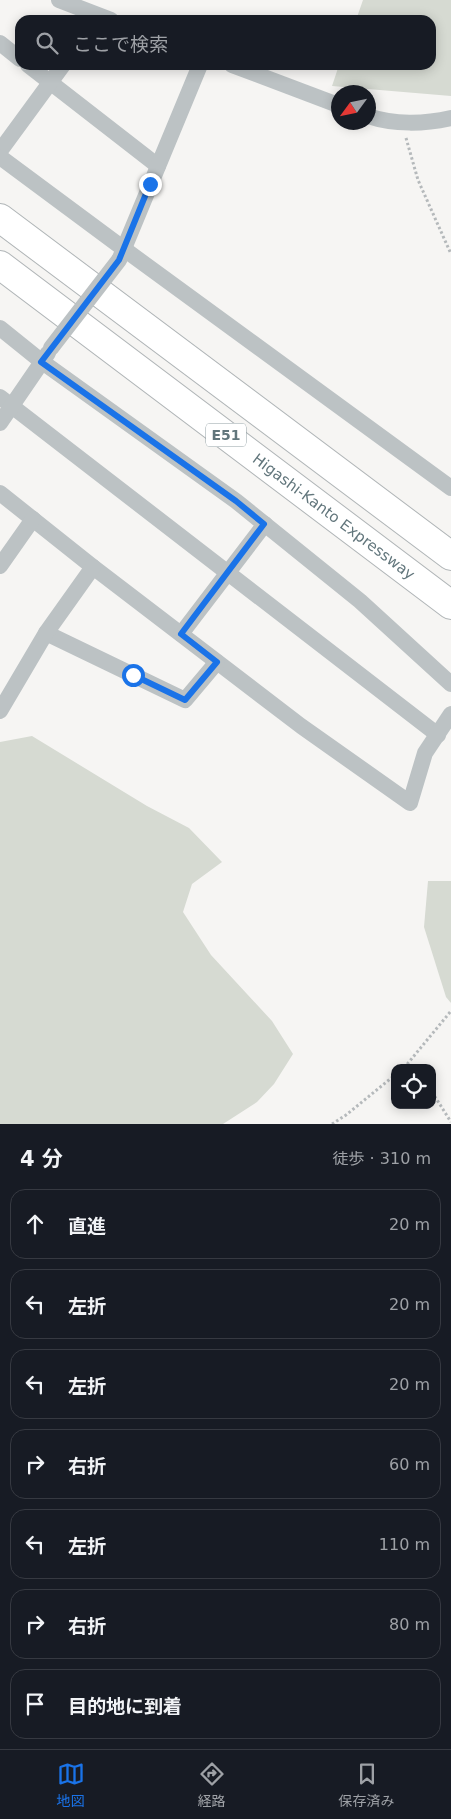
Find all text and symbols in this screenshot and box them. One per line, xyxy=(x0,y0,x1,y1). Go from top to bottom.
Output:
search box xyxy=(15,15,436,70)
icon: search xyxy=(33,29,61,57)
text: ここで検索 xyxy=(73,33,168,55)
north arrow xyxy=(331,85,376,130)
route end xyxy=(139,173,162,196)
road number: E51 xyxy=(206,424,246,446)
street label: Higashi-Kanto Expressway xyxy=(249,450,418,584)
route start xyxy=(122,664,145,687)
map controls xyxy=(391,1064,436,1109)
button: locate xyxy=(391,1064,436,1109)
text: 4 分 xyxy=(20,1147,63,1171)
text: 徒歩 · 310 m xyxy=(333,1149,431,1168)
icon: ahead xyxy=(21,1210,49,1238)
text: 直進 xyxy=(68,1215,106,1237)
text: 20 m xyxy=(389,1215,430,1234)
icon: left xyxy=(21,1290,49,1318)
text: 左折 xyxy=(68,1295,106,1317)
text: 20 m xyxy=(389,1295,430,1314)
icon: left xyxy=(21,1370,49,1398)
text: 左折 xyxy=(68,1375,106,1397)
text: 20 m xyxy=(389,1375,430,1394)
icon: right xyxy=(21,1450,49,1478)
text: 右折 xyxy=(68,1455,106,1477)
text: 60 m xyxy=(389,1455,430,1474)
icon: left xyxy=(21,1530,49,1558)
text: 左折 xyxy=(68,1535,106,1557)
text: 110 m xyxy=(379,1535,430,1554)
icon: right xyxy=(21,1610,49,1638)
text: 右折 xyxy=(68,1615,106,1637)
text: 80 m xyxy=(389,1615,430,1634)
icon: arrive xyxy=(21,1690,49,1718)
text: 目的地に到着 xyxy=(68,1695,182,1717)
tab: 地図 xyxy=(57,1760,85,1810)
tab: 経路 xyxy=(198,1760,226,1810)
tab: 保存済み xyxy=(339,1760,395,1810)

